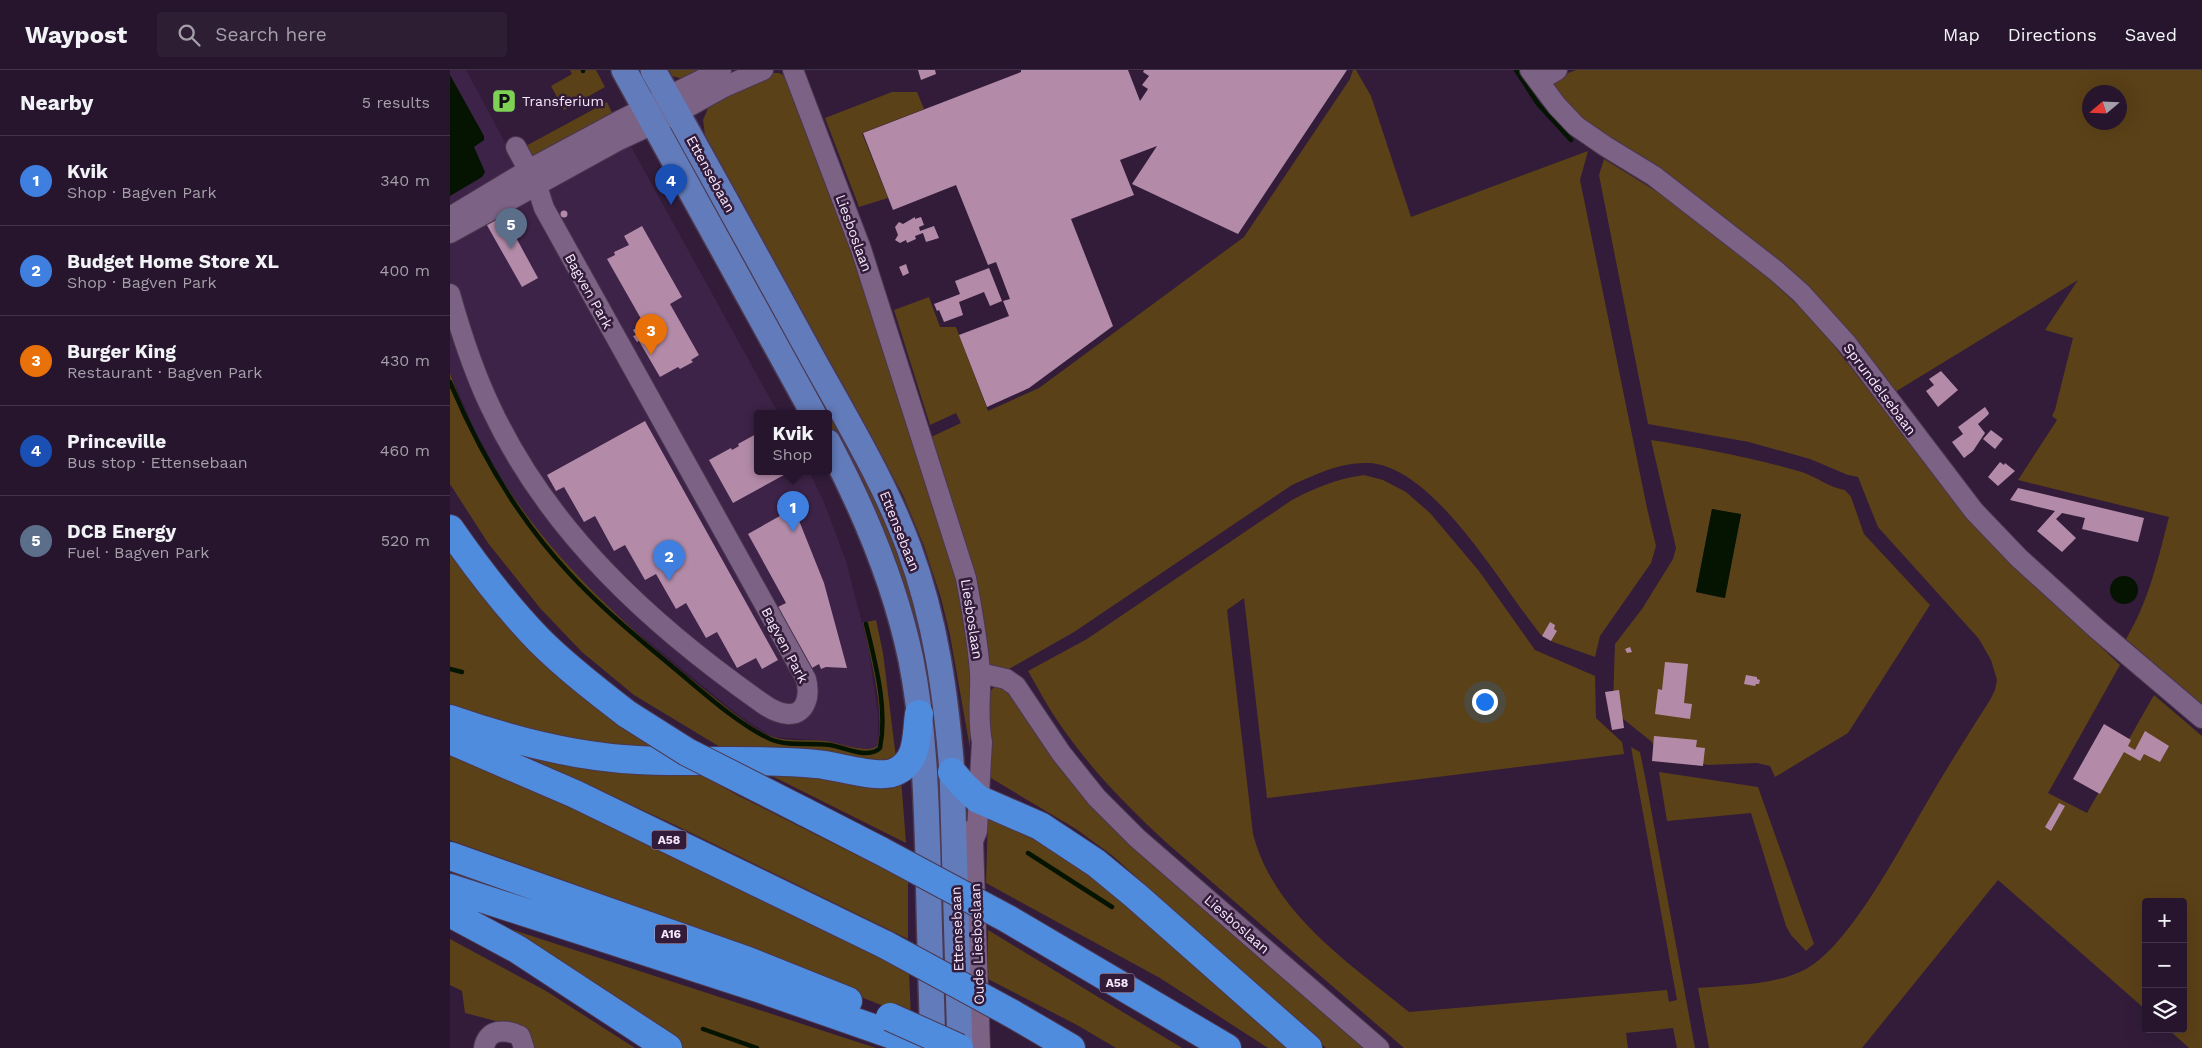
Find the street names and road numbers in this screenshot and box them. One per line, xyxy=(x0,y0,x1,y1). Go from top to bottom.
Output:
street label: Ettensebaan xyxy=(683,133,739,215)
street label: Liesboslaan xyxy=(833,192,875,274)
street label: Bagven Park xyxy=(562,251,616,331)
street label: Sprundelsebaan xyxy=(1840,340,1920,438)
street label: Ettensebaan xyxy=(877,489,923,573)
street label: Liesboslaan xyxy=(958,578,986,660)
street label: Bagven Park xyxy=(758,604,812,686)
road number: A58 xyxy=(652,830,686,850)
street label: Oude Liesboslaan xyxy=(967,883,987,1005)
street label: Ettensebaan xyxy=(948,886,966,972)
street label: Liesboslaan xyxy=(1201,891,1273,957)
road number: A16 xyxy=(655,924,687,944)
road number: A58 xyxy=(1100,974,1134,992)

